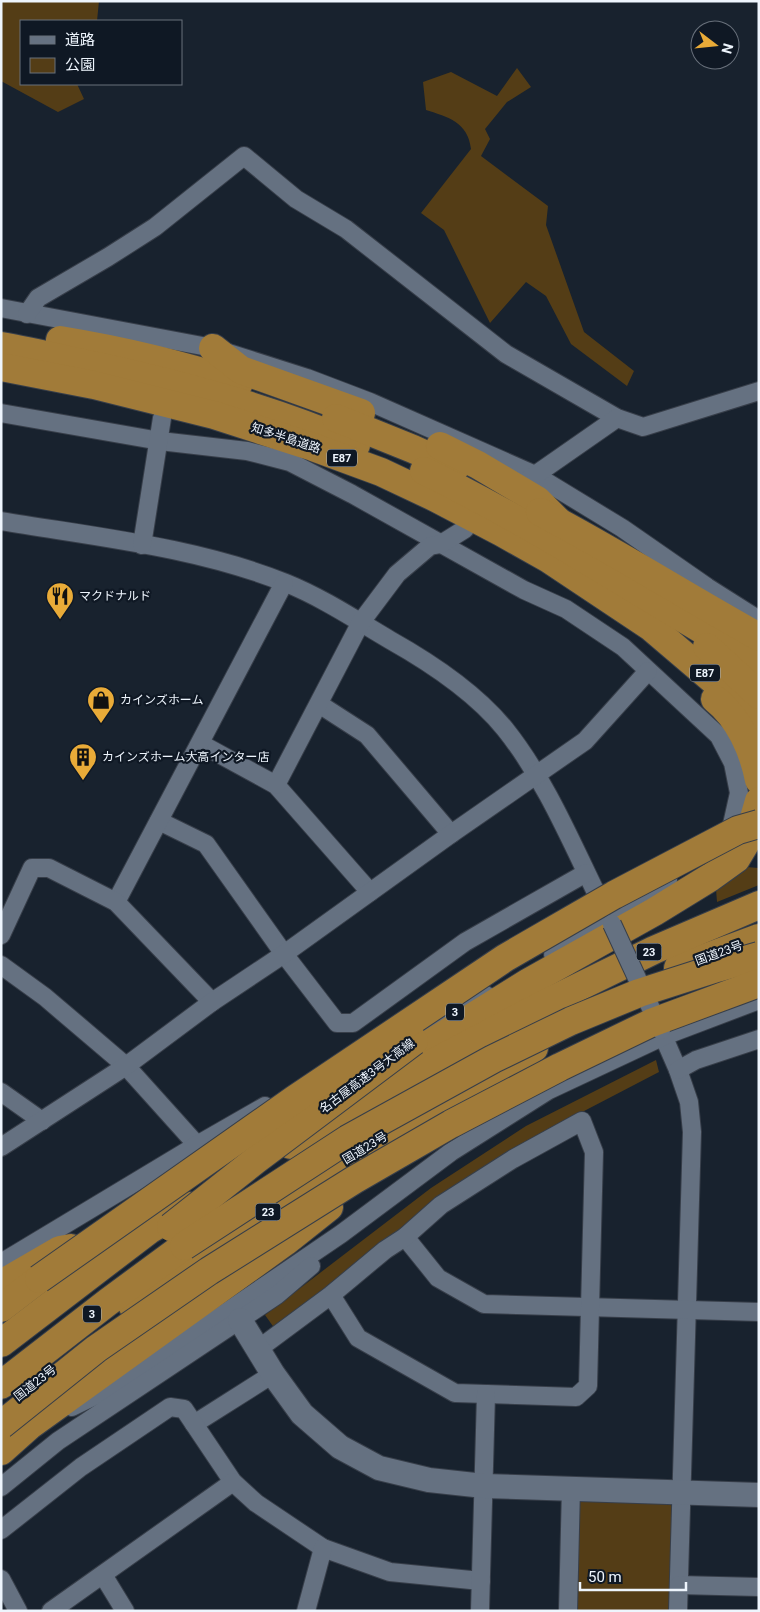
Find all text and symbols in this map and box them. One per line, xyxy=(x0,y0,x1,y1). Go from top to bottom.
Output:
legend xyxy=(20,20,182,85)
north arrow xyxy=(690,20,740,70)
text: 道路 xyxy=(65,31,95,49)
text: N xyxy=(718,42,737,56)
text: 公園 xyxy=(65,56,95,74)
street label: 知多半島道路 xyxy=(250,420,322,456)
road number: E87 xyxy=(327,449,357,466)
restaurant icon: マクドナルド xyxy=(45,581,75,620)
place label: マクドナルド xyxy=(79,589,151,603)
road number: E87 xyxy=(690,664,720,681)
shop icon: カインズホーム xyxy=(86,685,116,724)
place label: カインズホーム xyxy=(120,693,203,707)
building icon: カインズホーム大高インター店 xyxy=(68,742,98,781)
place label: カインズホーム大高インター店 xyxy=(102,750,269,764)
street label: 国道23号 xyxy=(693,938,745,968)
road number: 23 xyxy=(636,944,662,960)
road number: 3 xyxy=(446,1004,464,1020)
street label: 名古屋高速3号大高線 xyxy=(317,1036,417,1116)
street label: 国道23号 xyxy=(340,1129,390,1167)
road number: 23 xyxy=(256,1204,280,1220)
road number: 3 xyxy=(83,1306,101,1322)
street label: 国道23号 xyxy=(11,1362,59,1404)
scale bar xyxy=(580,1560,686,1592)
text: 50 m xyxy=(588,1568,622,1586)

